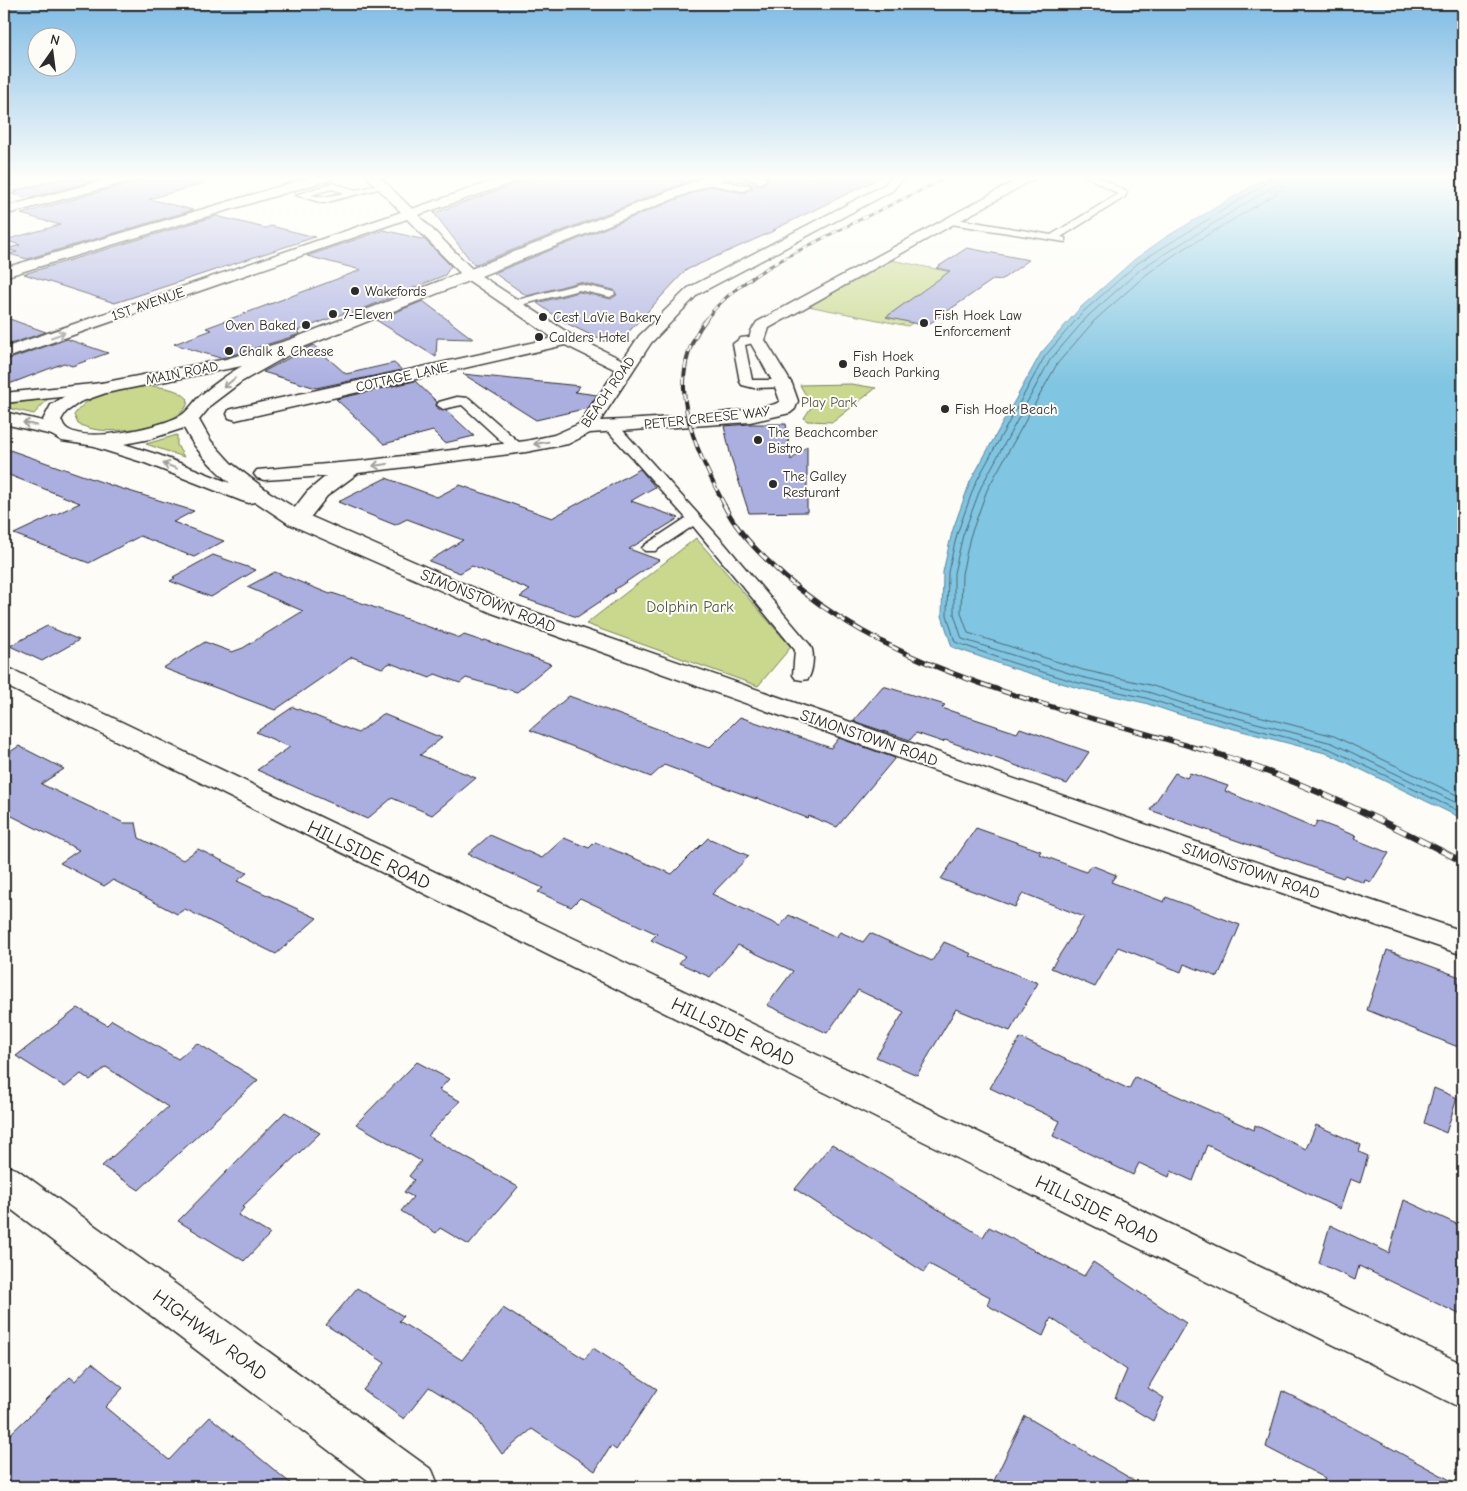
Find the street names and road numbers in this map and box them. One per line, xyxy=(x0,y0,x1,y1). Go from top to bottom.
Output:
street label: 1ST AVENUE xyxy=(109,284,187,324)
street label: BEACH ROAD xyxy=(577,353,639,431)
street label: MAIN ROAD xyxy=(144,358,220,388)
street label: COTTAGE LANE xyxy=(354,358,450,396)
street label: PETER CREESE WAY xyxy=(643,403,772,433)
street label: SIMONSTOWN ROAD xyxy=(418,566,558,636)
street label: SIMONSTOWN ROAD xyxy=(798,706,940,770)
street label: HILLSIDE ROAD xyxy=(304,816,434,894)
street label: SIMONSTOWN ROAD xyxy=(1180,839,1322,903)
street label: HILLSIDE ROAD xyxy=(668,993,798,1071)
street label: HILLSIDE ROAD xyxy=(1032,1171,1162,1249)
street label: HIGHWAY ROAD xyxy=(148,1285,272,1385)

